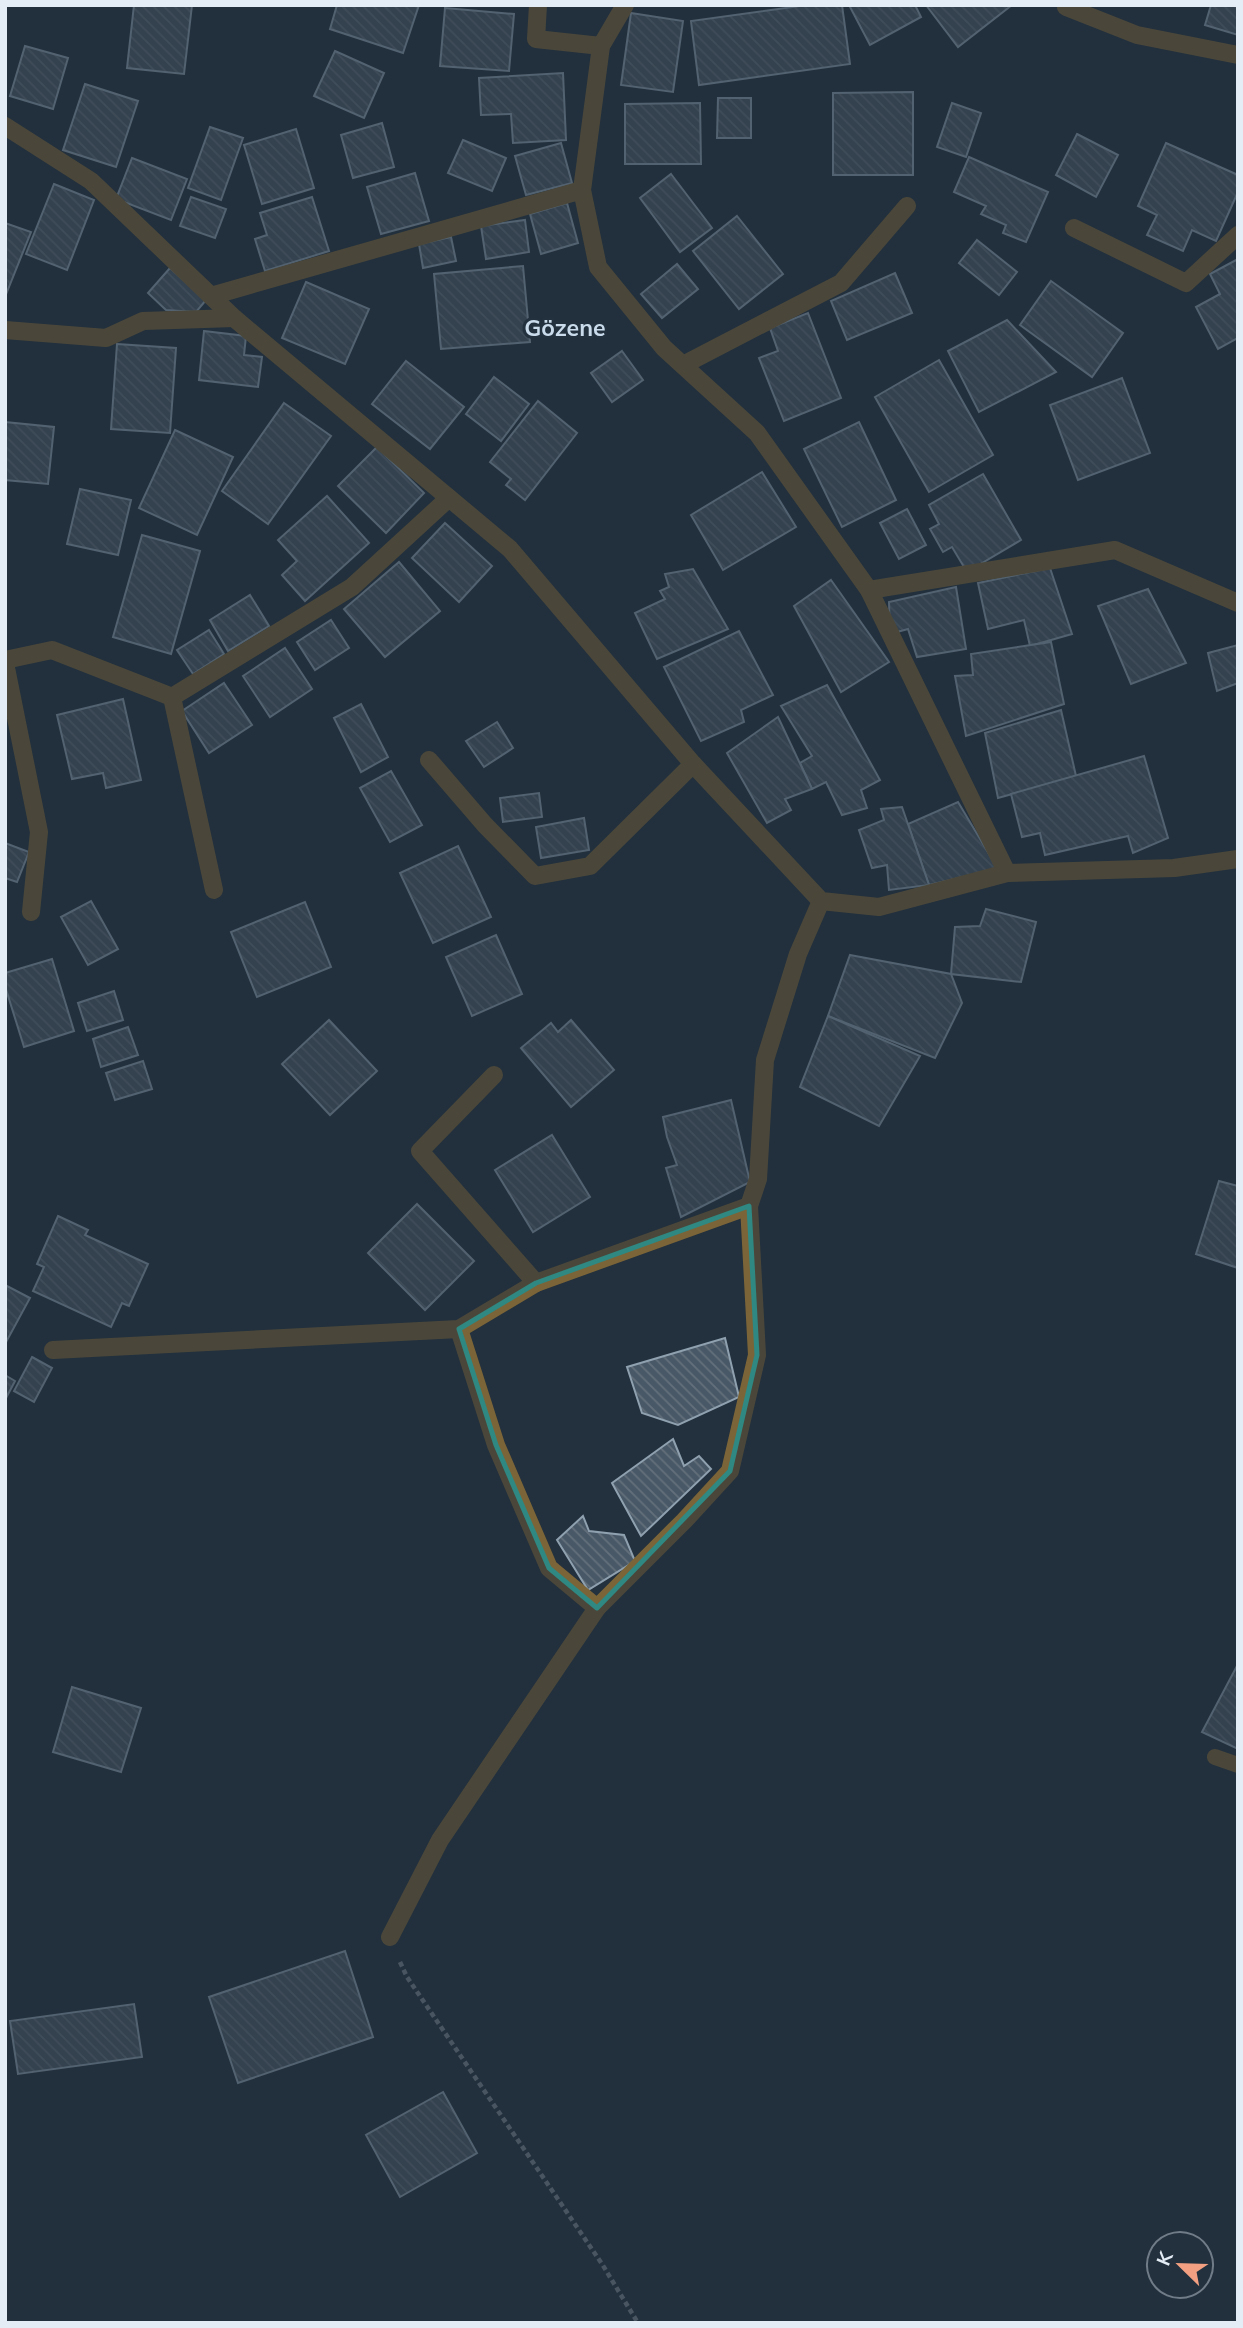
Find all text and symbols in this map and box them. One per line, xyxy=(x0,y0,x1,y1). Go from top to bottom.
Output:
district label: Gözene xyxy=(524,313,606,342)
north arrow xyxy=(1145,2230,1215,2300)
text: K xyxy=(1151,2247,1178,2269)

